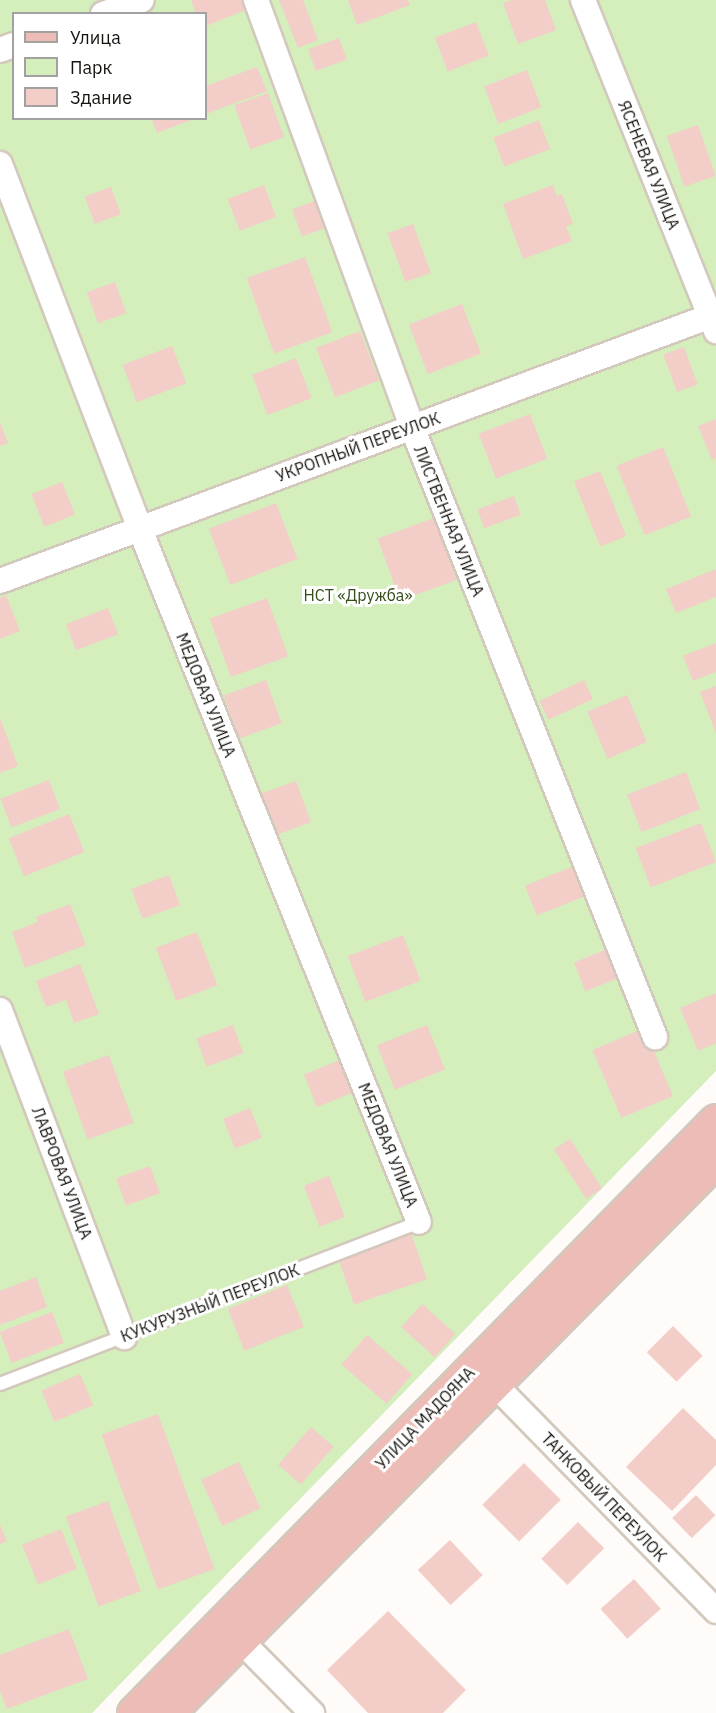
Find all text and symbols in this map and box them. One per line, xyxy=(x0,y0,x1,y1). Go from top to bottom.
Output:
legend xyxy=(12,12,207,120)
text: Улица xyxy=(70,26,121,49)
text: Парк xyxy=(70,56,112,79)
text: Здание xyxy=(70,86,132,109)
street label: ЯСЕНЕВАЯ УЛИЦА xyxy=(614,98,684,232)
street label: УКРОПНЫЙ ПЕРЕУЛОК xyxy=(273,408,443,486)
street label: ЛИСТВЕННАЯ УЛИЦА xyxy=(410,443,488,599)
park label: НСТ «Дружба» xyxy=(303,585,413,605)
street label: МЕДОВАЯ УЛИЦА xyxy=(172,630,240,760)
street label: МЕДОВАЯ УЛИЦА xyxy=(354,1080,422,1210)
street label: ЛАВРОВАЯ УЛИЦА xyxy=(28,1104,96,1242)
street label: КУКУРУЗНЫЙ ПЕРЕУЛОК xyxy=(118,1260,302,1346)
street label: УЛИЦА МАДОЯНА xyxy=(371,1363,479,1473)
street label: ТАНКОВЫЙ ПЕРЕУЛОК xyxy=(537,1429,671,1565)

